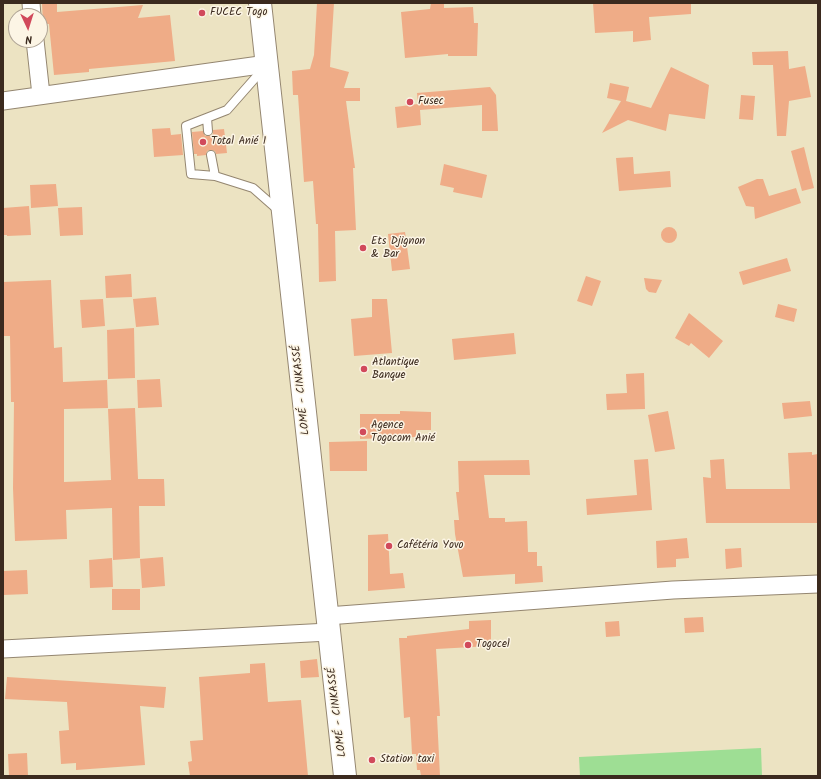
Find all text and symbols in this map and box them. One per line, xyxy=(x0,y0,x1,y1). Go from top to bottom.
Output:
place label: FUCEC Togo xyxy=(210,6,267,20)
north arrow xyxy=(8,8,48,48)
marker: FUCEC Togo xyxy=(197,8,207,18)
text: N xyxy=(25,30,33,48)
place label: Fusec xyxy=(418,95,444,109)
marker: Fusec xyxy=(405,97,415,107)
place label: Total Anié 1 xyxy=(211,135,266,149)
marker: Total Anié 1 xyxy=(198,137,208,147)
place label: Ets Djignon & Bar xyxy=(371,235,425,261)
marker: Ets Djignon & Bar xyxy=(358,243,368,253)
street label: LOMÉ - CINKASSÉ xyxy=(291,344,313,436)
place label: Atlantique Banque xyxy=(372,356,419,382)
marker: Atlantique Banque xyxy=(359,364,369,374)
place label: Agence Togocom Anié xyxy=(371,419,435,445)
marker: Agence Togocom Anié xyxy=(358,427,368,437)
place label: Cafétéria Yovo xyxy=(397,539,464,553)
marker: Cafétéria Yovo xyxy=(384,541,394,551)
place label: Togocel xyxy=(476,638,510,652)
marker: Togocel xyxy=(463,640,473,650)
street label: LOMÉ - CINKASSÉ xyxy=(326,666,350,758)
place label: Station taxi xyxy=(380,753,434,767)
marker: Station taxi xyxy=(367,755,377,765)

